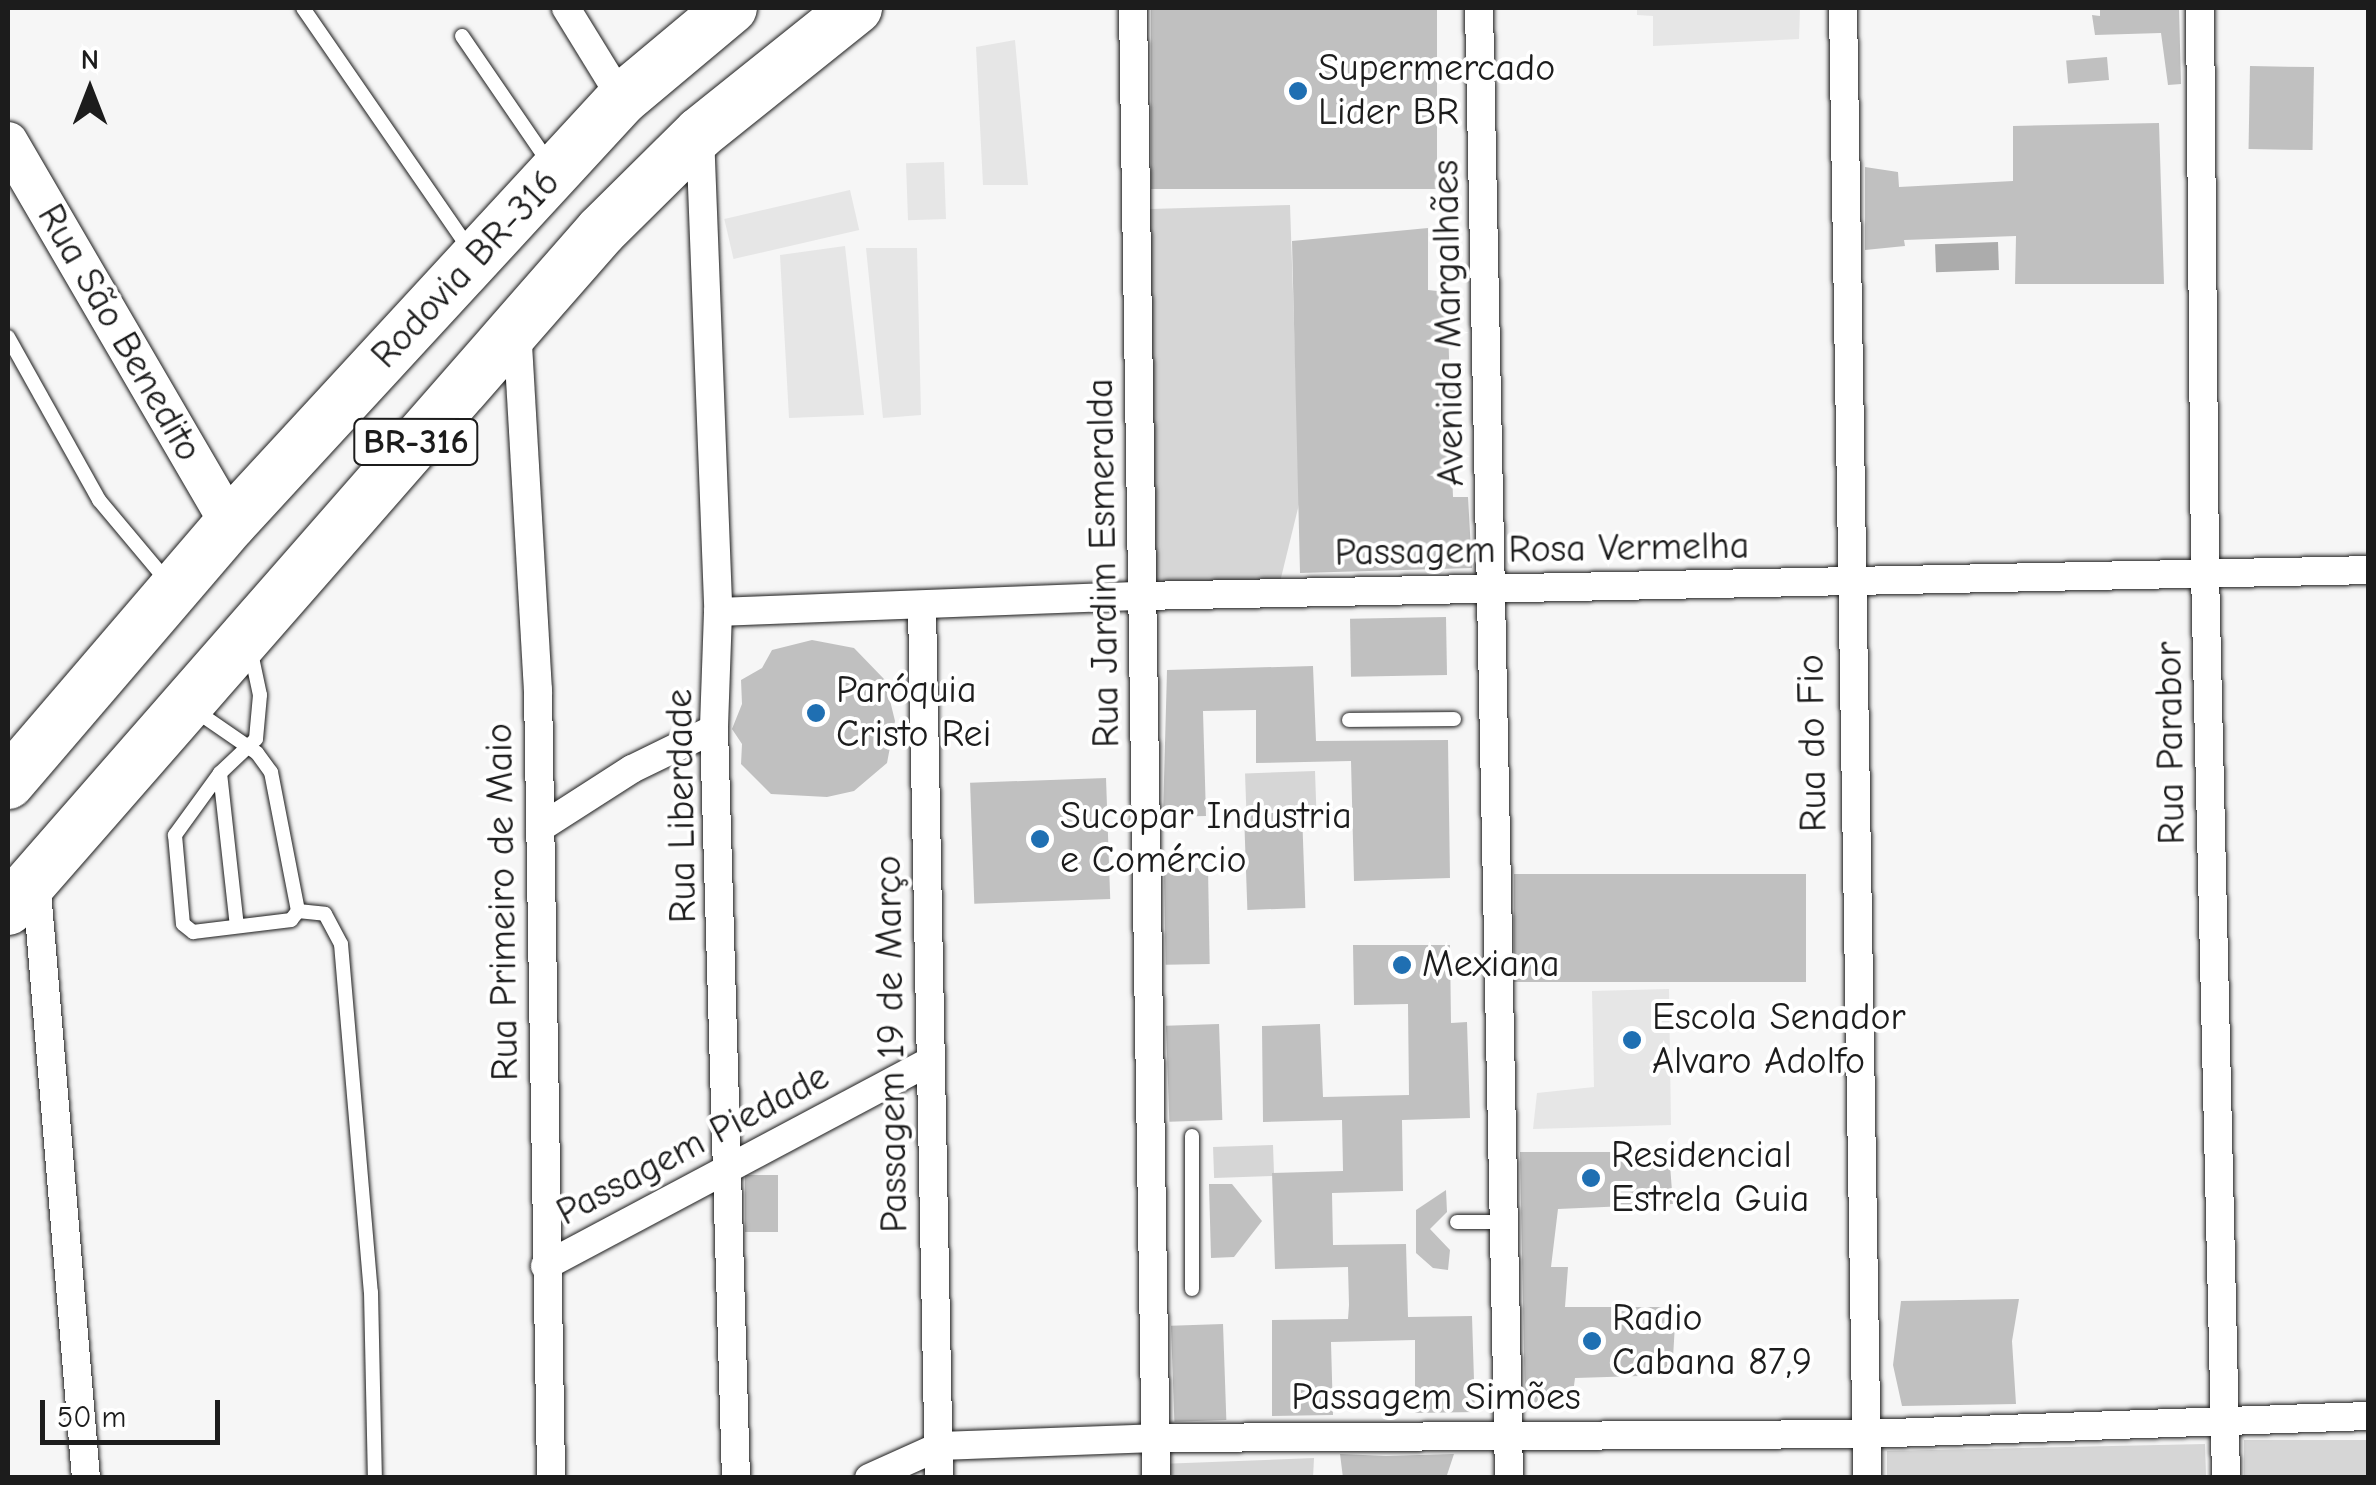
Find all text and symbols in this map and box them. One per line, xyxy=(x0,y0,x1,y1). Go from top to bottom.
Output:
north arrow xyxy=(40,40,140,140)
text: N xyxy=(81,44,99,76)
place label: Supermercado Lider BR xyxy=(1318,46,1555,136)
marker: Supermercado Lider BR xyxy=(1287,80,1309,102)
street label: Avenida Margalhães xyxy=(1423,159,1475,487)
street label: Rodovia BR-316 xyxy=(362,160,570,378)
street label: Rua São Benedito xyxy=(27,196,211,470)
street label: Rua Jardim Esmeralda xyxy=(1078,378,1130,748)
road number: BR-316 xyxy=(351,412,481,472)
street label: Passagem Rosa Vermelha xyxy=(1334,524,1750,576)
street label: Rua Parabor xyxy=(2146,641,2196,845)
street label: Rua do Fio xyxy=(1789,654,1837,832)
place label: Paróquia Cristo Rei xyxy=(836,668,991,758)
street label: Rua Liberdade xyxy=(657,689,707,923)
marker: Paróquia Cristo Rei xyxy=(805,702,827,724)
street label: Rua Primeiro de Maio xyxy=(477,723,529,1081)
place label: Sucopar Industria e Comércio xyxy=(1060,794,1352,884)
marker: Sucopar Industria e Comércio xyxy=(1029,828,1051,850)
street label: Passagem 19 de Março xyxy=(866,855,918,1233)
place label: Mexiana xyxy=(1422,942,1560,988)
marker: Mexiana xyxy=(1391,954,1413,976)
place label: Escola Senador Alvaro Adolfo xyxy=(1652,995,1906,1084)
marker: Escola Senador Alvaro Adolfo xyxy=(1621,1029,1643,1051)
street label: Passagem Piedade xyxy=(549,1054,837,1236)
place label: Residencial Estrela Guia xyxy=(1611,1133,1809,1222)
marker: Residencial Estrela Guia xyxy=(1580,1167,1602,1189)
place label: Radio Cabana 87,9 xyxy=(1612,1296,1812,1386)
marker: Radio Cabana 87,9 xyxy=(1581,1330,1603,1352)
street label: Passagem Simões xyxy=(1291,1375,1581,1421)
scale bar xyxy=(45,1380,225,1442)
text: 50 m xyxy=(57,1400,126,1435)

